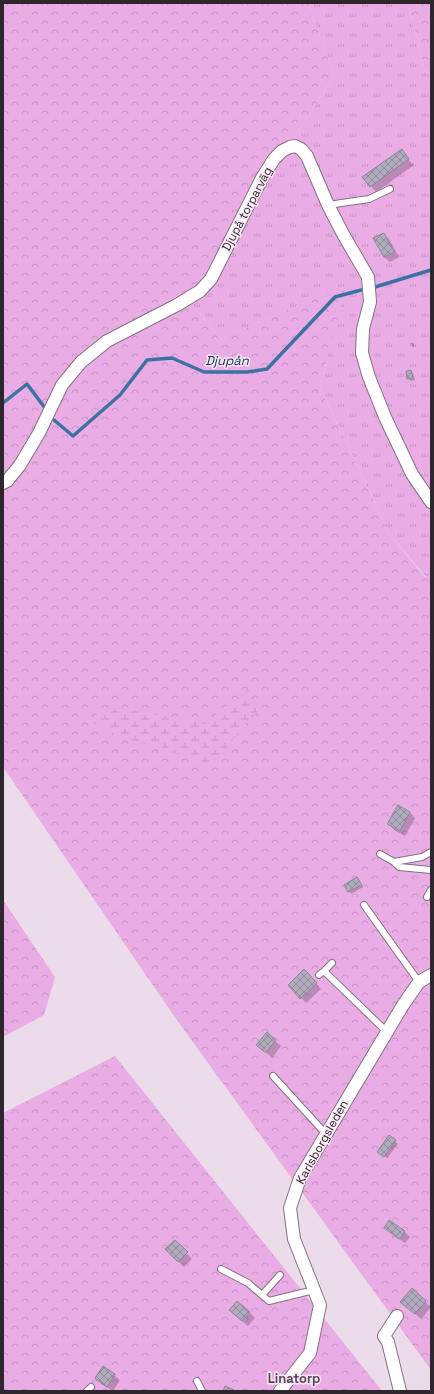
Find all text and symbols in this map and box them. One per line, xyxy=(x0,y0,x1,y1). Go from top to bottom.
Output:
street label: Djupå torparväg xyxy=(218,164,276,254)
water label: Djupån xyxy=(205,352,250,369)
street label: Karlsborgsleden xyxy=(292,1097,352,1187)
district label: Linatorp xyxy=(268,1370,320,1387)

